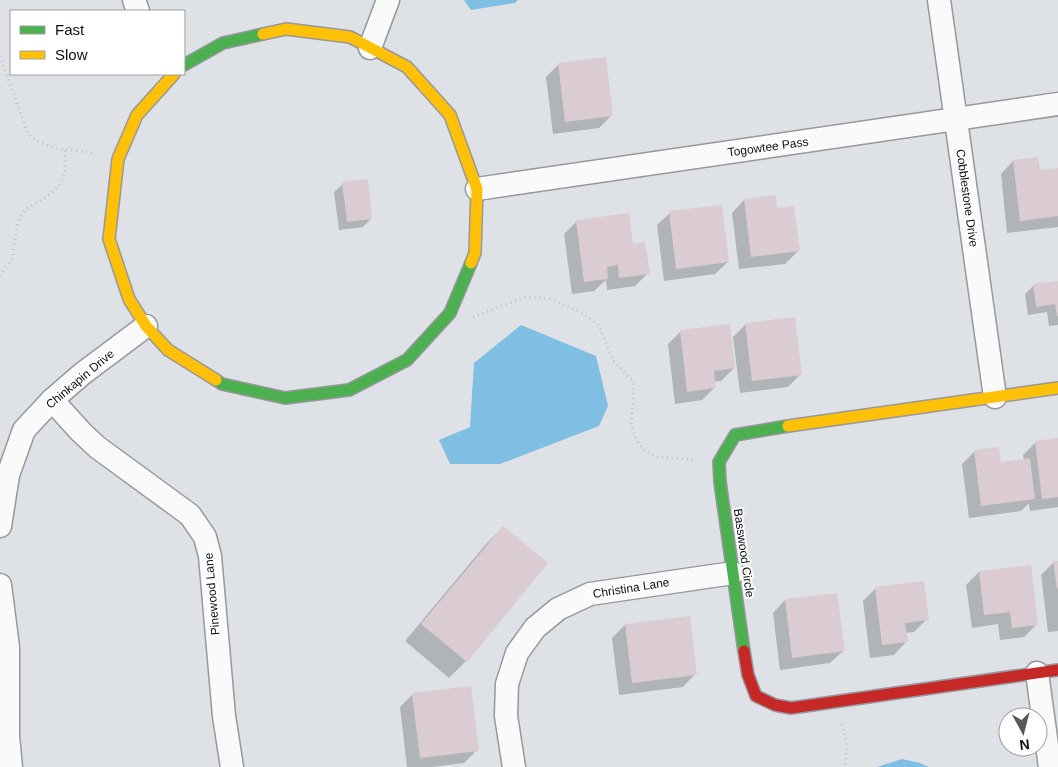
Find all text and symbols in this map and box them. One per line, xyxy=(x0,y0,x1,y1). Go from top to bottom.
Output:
legend xyxy=(10,10,185,75)
text: Fast xyxy=(55,21,85,38)
text: Slow xyxy=(55,46,88,63)
street label: Togowtee Pass xyxy=(727,134,809,160)
street label: Cobblestone Drive xyxy=(953,148,981,248)
street label: Chinkapin Drive xyxy=(43,346,117,412)
street label: Basswood Circle xyxy=(731,508,757,599)
street label: Pinewood Lane xyxy=(201,552,223,636)
street label: Christina Lane xyxy=(592,575,671,601)
north arrow xyxy=(998,707,1048,757)
text: N xyxy=(1019,736,1031,753)

